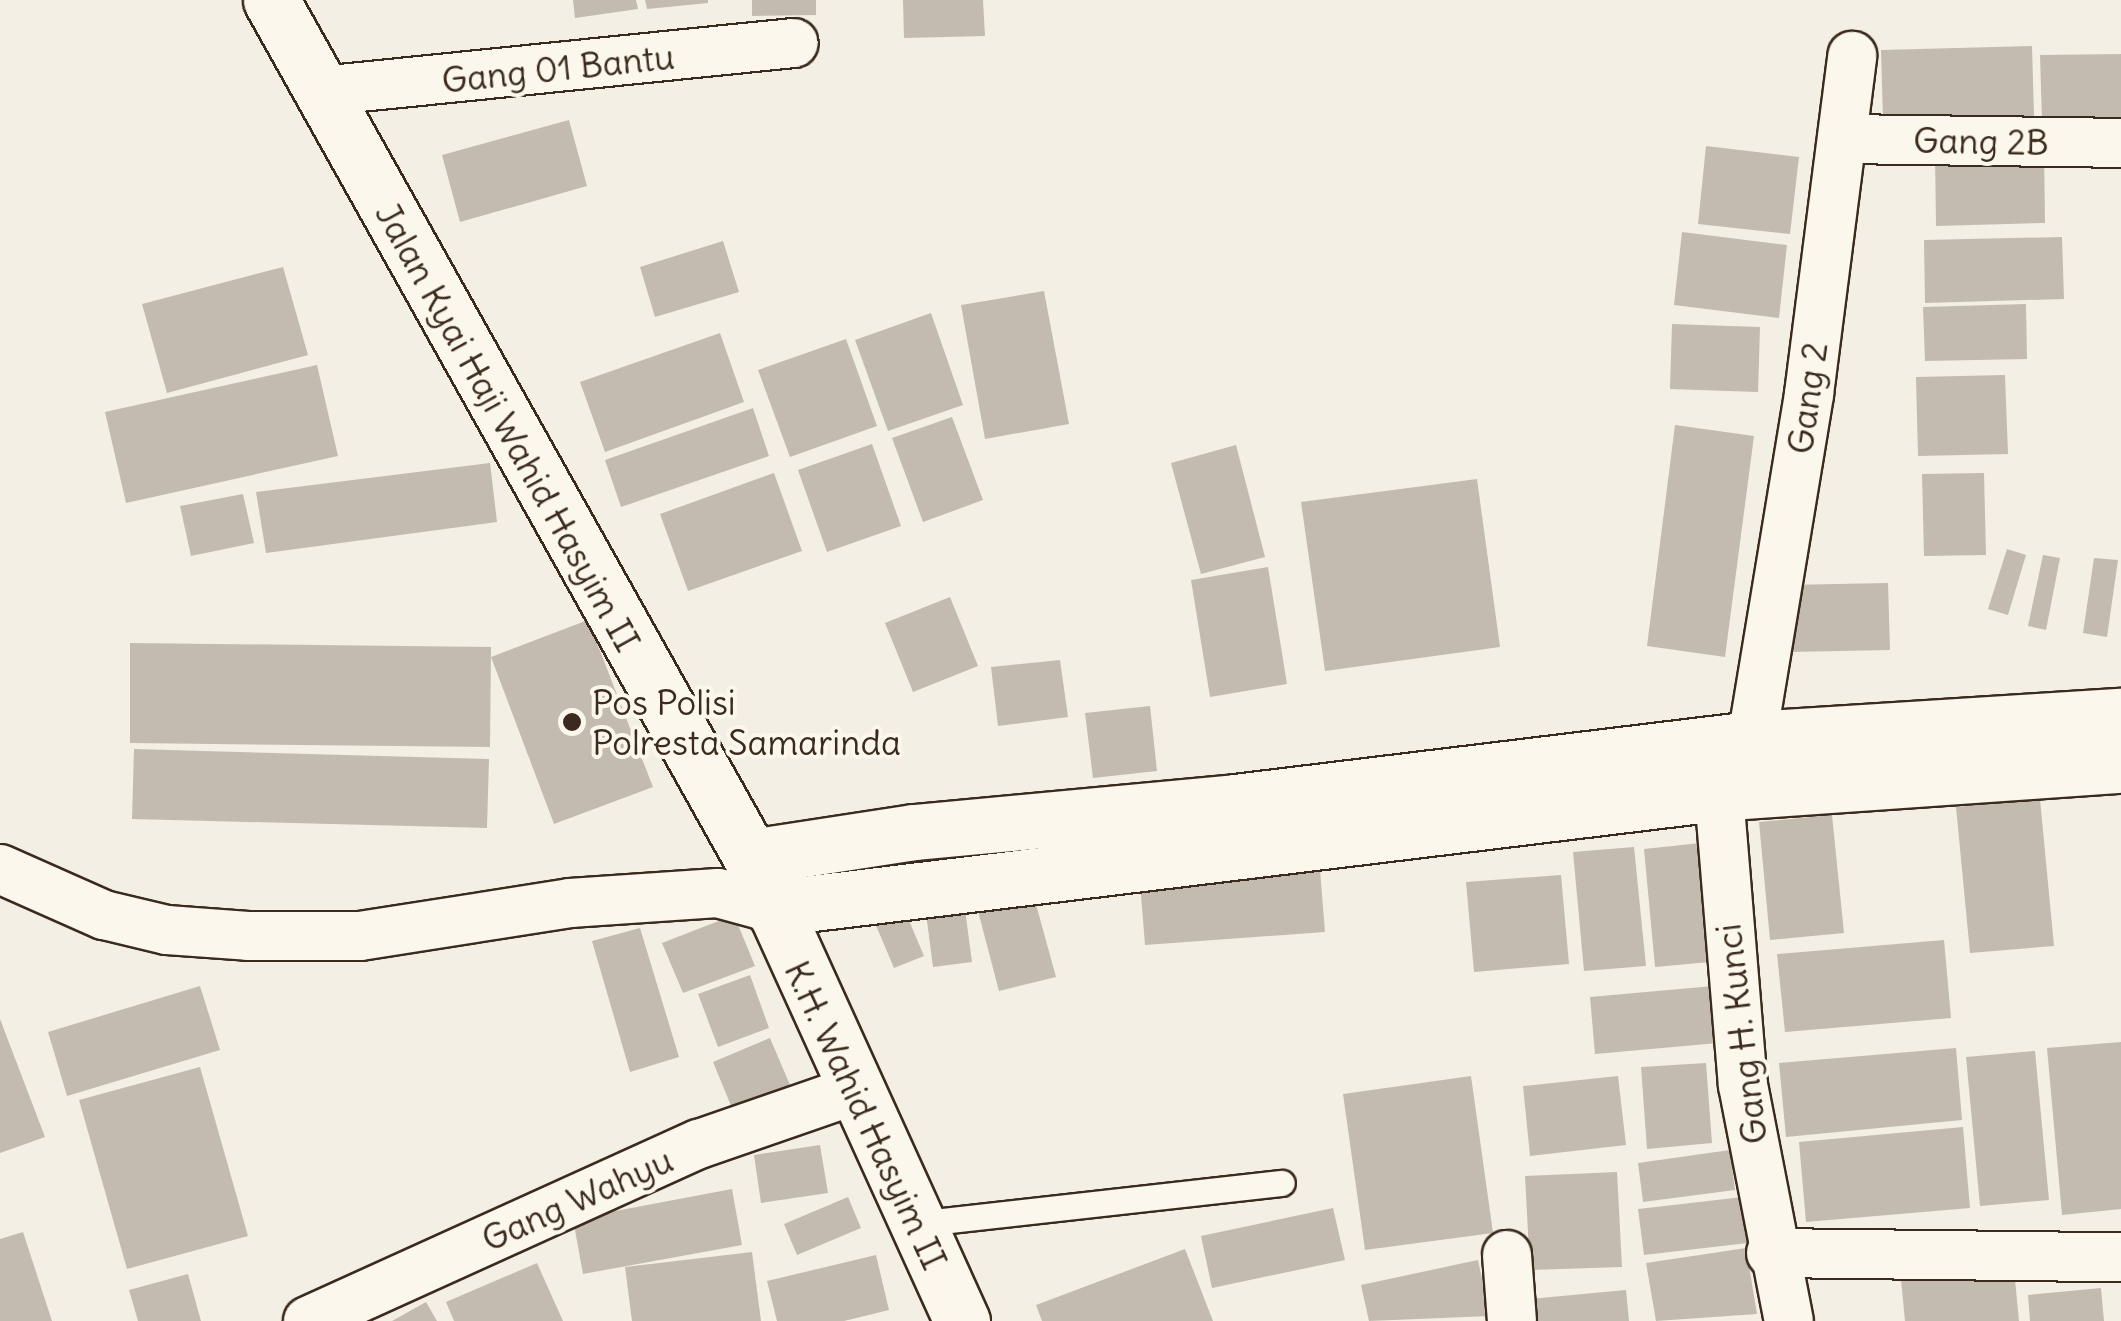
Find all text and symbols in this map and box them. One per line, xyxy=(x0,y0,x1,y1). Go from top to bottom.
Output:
street label: Gang 01 Bantu xyxy=(440,35,676,101)
street label: Gang 2B xyxy=(1913,119,2049,163)
street label: Jalan Kyai Haji Wahid Hasyim II xyxy=(367,195,649,659)
street label: Gang 2 xyxy=(1778,339,1836,457)
place label: Pos Polisi Polresta Samarinda xyxy=(592,681,901,763)
marker: Pos Polisi Polresta Samarinda xyxy=(561,711,583,733)
street label: Gang H. Kunci xyxy=(1707,921,1775,1147)
street label: K.H. Wahid Hasyim II xyxy=(776,954,956,1276)
street label: Gang Wahyu xyxy=(475,1138,679,1260)

